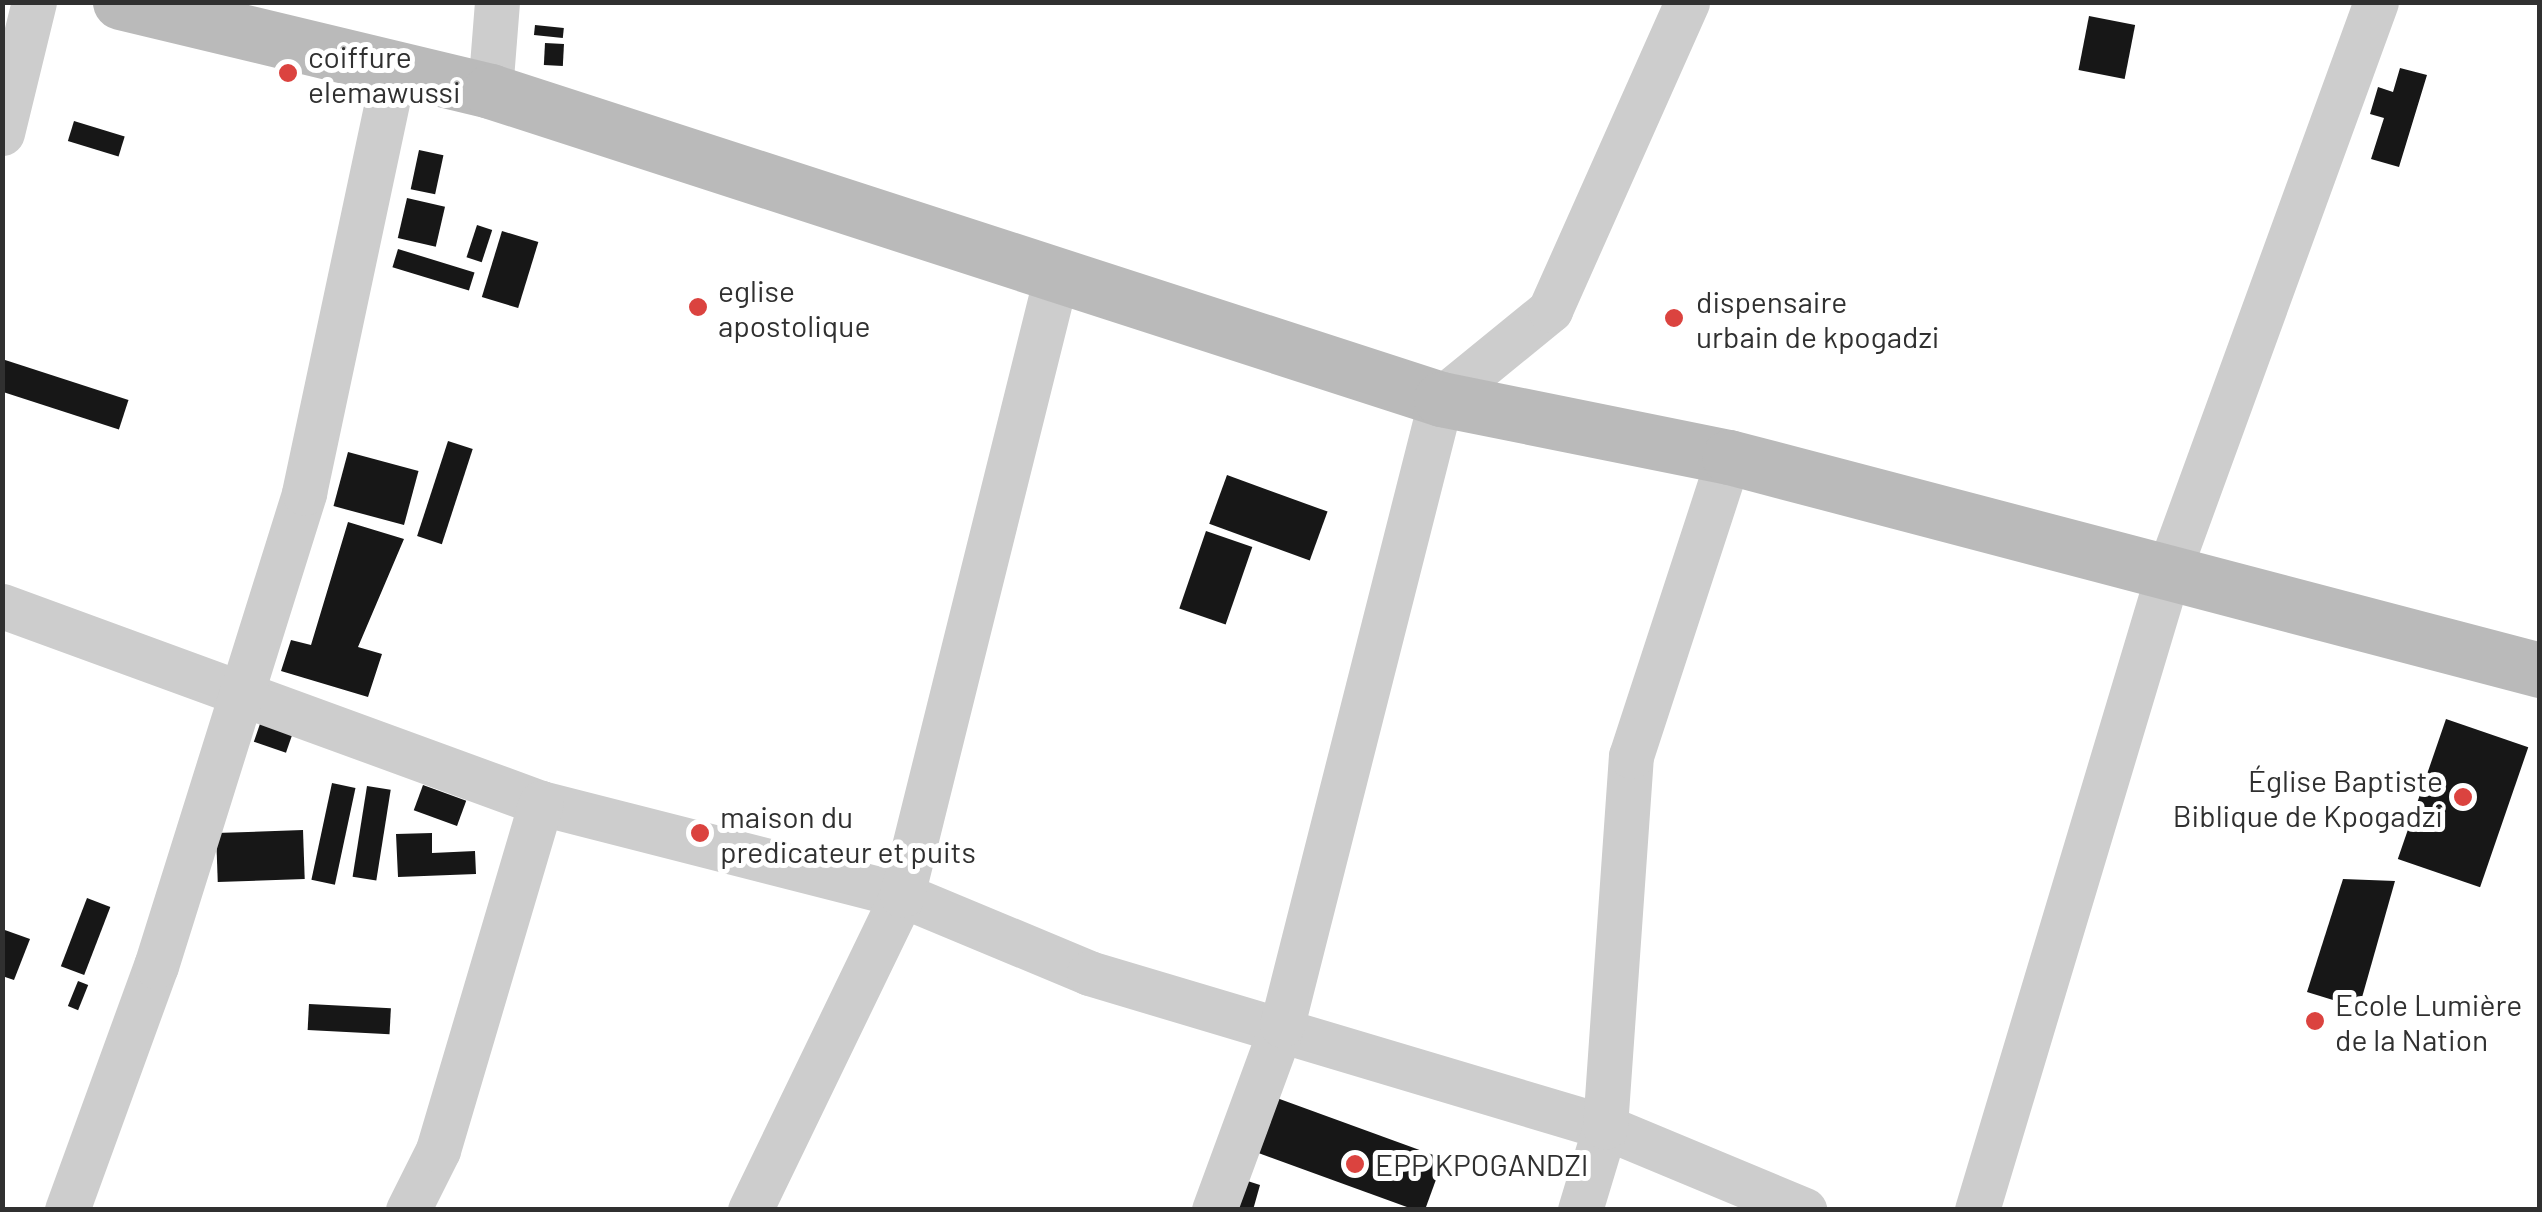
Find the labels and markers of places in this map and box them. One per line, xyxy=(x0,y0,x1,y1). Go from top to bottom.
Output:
place label: coiffure elemawussi xyxy=(308,38,461,108)
marker: coiffure elemawussi xyxy=(277,62,299,84)
place label: eglise apostolique xyxy=(718,272,870,342)
place label: dispensaire urbain de kpogadzi xyxy=(1696,283,1939,354)
marker: eglise apostolique xyxy=(687,296,709,318)
marker: dispensaire urbain de kpogadzi xyxy=(1661,305,1687,331)
place label: Église Baptiste Biblique de Kpogadzi xyxy=(2173,762,2443,832)
marker: Église Baptiste Biblique de Kpogadzi xyxy=(2452,786,2474,808)
place label: maison du predicateur et puits xyxy=(720,798,976,868)
marker: maison du predicateur et puits xyxy=(689,822,711,844)
place label: Ecole Lumière de la Nation xyxy=(2335,986,2522,1056)
marker: Ecole Lumière de la Nation xyxy=(2304,1010,2326,1032)
place label: EPP KPOGANDZI xyxy=(1375,1146,1589,1182)
marker: EPP KPOGANDZI xyxy=(1344,1153,1366,1175)

